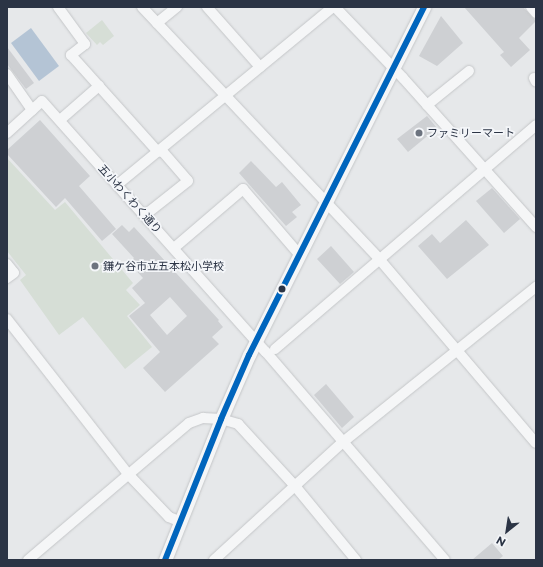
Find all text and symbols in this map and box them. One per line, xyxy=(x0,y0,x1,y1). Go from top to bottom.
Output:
place label: ファミリーマート xyxy=(427,126,515,140)
marker: ファミリーマート xyxy=(414,128,424,138)
street label: 五小わくわく通り xyxy=(96,162,164,236)
place label: 鎌ケ谷市立五本松小学校 xyxy=(103,259,224,273)
marker: 鎌ケ谷市立五本松小学校 xyxy=(90,261,100,271)
unlabelled marker xyxy=(277,284,287,294)
north arrow xyxy=(487,511,527,551)
text: N xyxy=(494,533,508,550)

